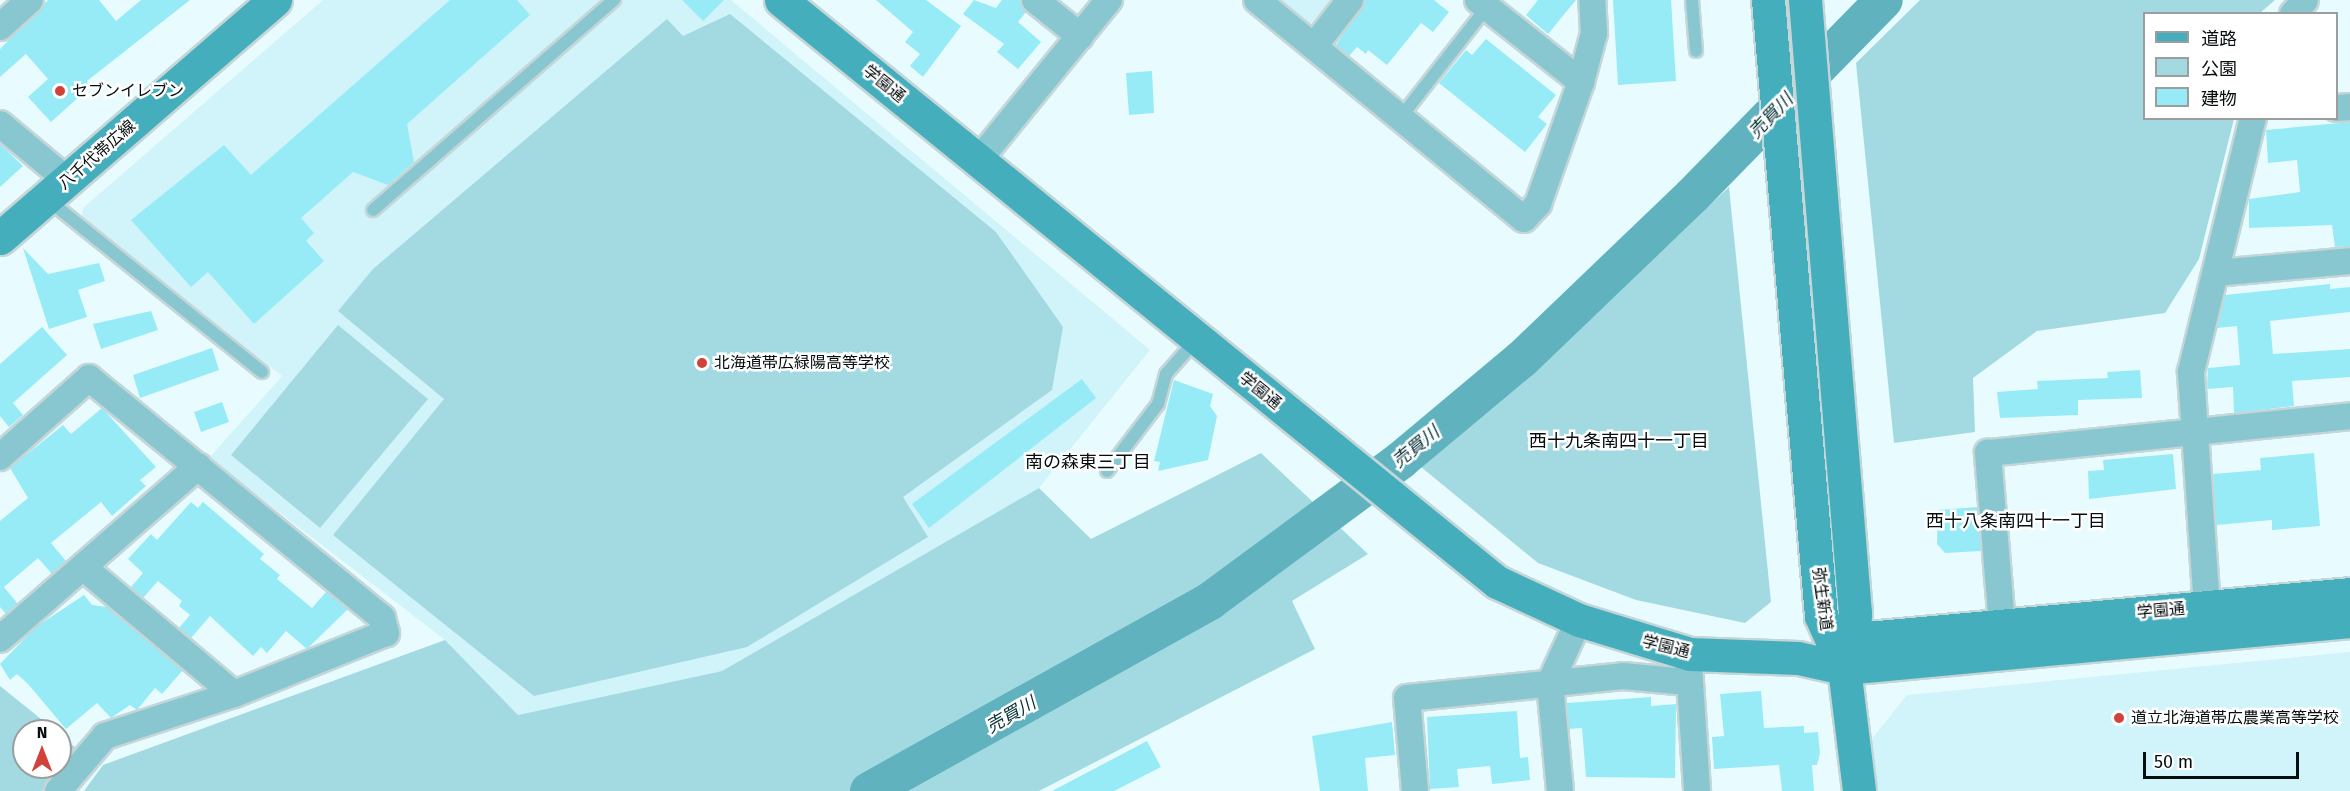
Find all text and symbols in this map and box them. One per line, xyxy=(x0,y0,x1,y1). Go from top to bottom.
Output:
legend xyxy=(2143,12,2338,120)
text: 道路 xyxy=(2201,28,2237,50)
text: 公園 xyxy=(2201,58,2237,80)
street label: 学園通 xyxy=(859,61,909,107)
place label: セブンイレブン xyxy=(72,81,184,101)
marker: セブンイレブン xyxy=(53,84,67,98)
text: 建物 xyxy=(2201,88,2237,110)
water label: 売買川 xyxy=(1744,89,1798,143)
street label: 八千代帯広線 xyxy=(54,116,140,194)
place label: 北海道帯広緑陽高等学校 xyxy=(714,353,890,373)
marker: 北海道帯広緑陽高等学校 xyxy=(695,356,709,370)
street label: 学園通 xyxy=(1235,368,1285,414)
water label: 売買川 xyxy=(1388,422,1444,472)
district label: 西十九条南四十一丁目 xyxy=(1529,430,1709,452)
district label: 南の森東三丁目 xyxy=(1025,451,1151,473)
district label: 西十八条南四十一丁目 xyxy=(1926,510,2106,532)
street label: 弥生新道 xyxy=(1808,566,1836,632)
street label: 学園通 xyxy=(2136,599,2186,623)
street label: 学園通 xyxy=(1640,632,1692,662)
water label: 売買川 xyxy=(982,692,1040,738)
place label: 道立北海道帯広農業高等学校 xyxy=(2131,708,2339,728)
marker: 道立北海道帯広農業高等学校 xyxy=(2112,711,2126,725)
north arrow xyxy=(12,719,72,779)
text: N xyxy=(37,723,47,742)
scale bar xyxy=(2146,740,2302,778)
text: 50 m xyxy=(2154,751,2193,773)

